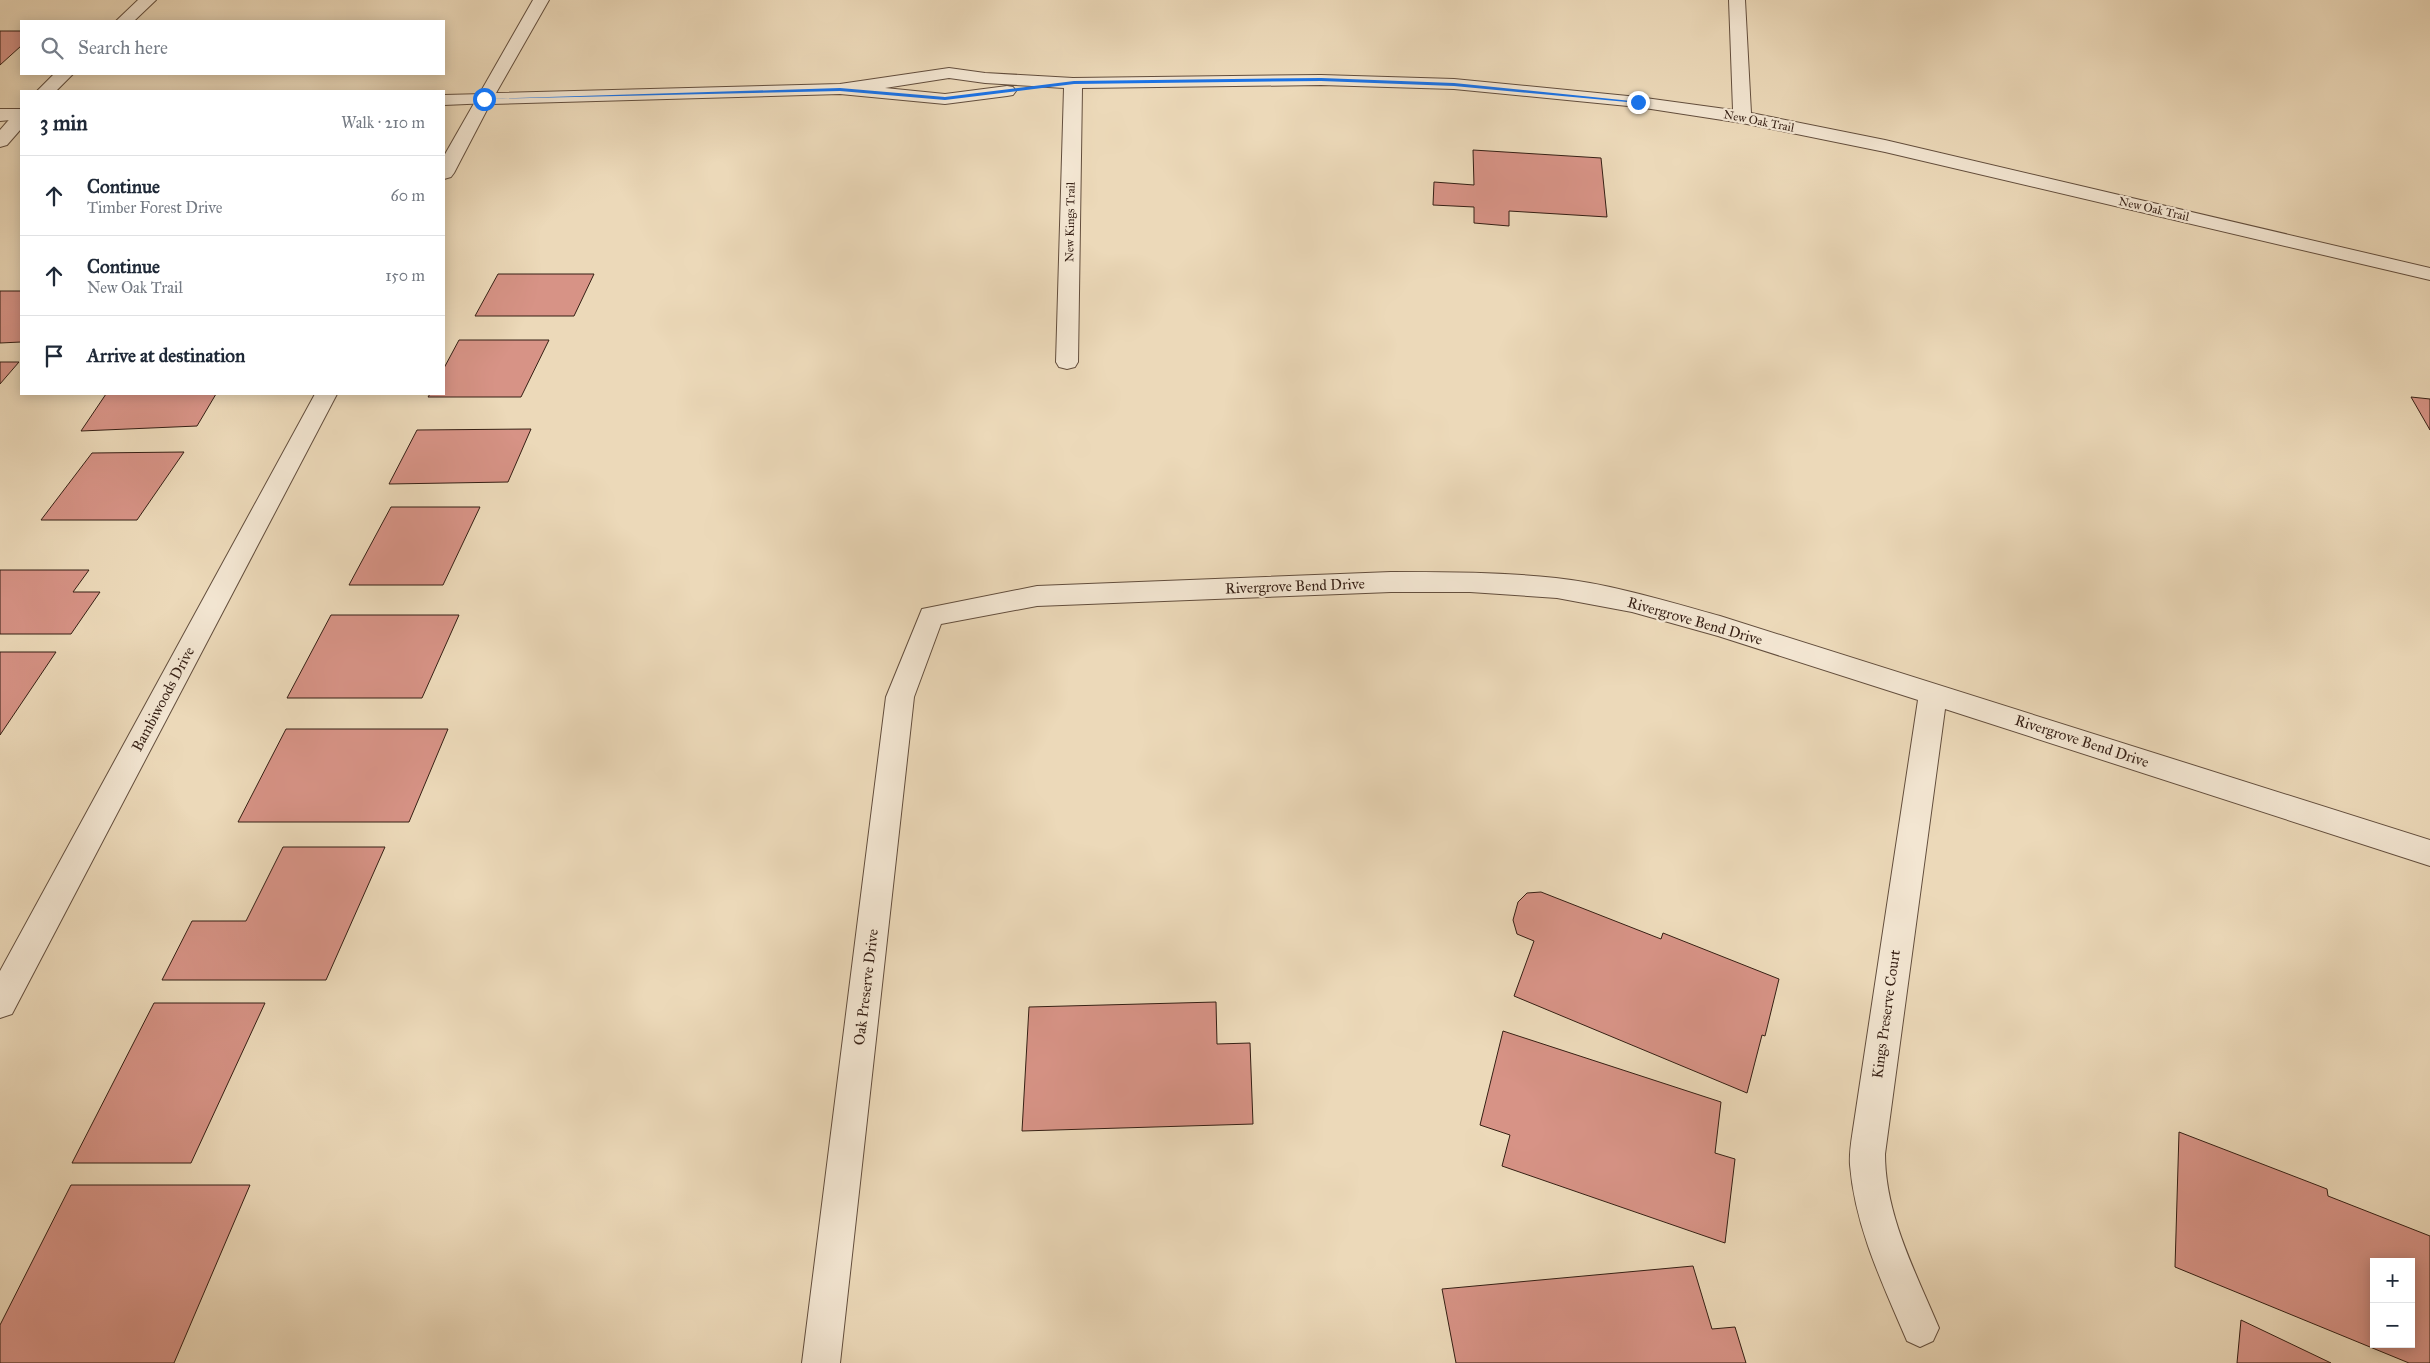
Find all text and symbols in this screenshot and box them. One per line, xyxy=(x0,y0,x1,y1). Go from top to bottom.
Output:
search box xyxy=(20,20,445,75)
icon: search xyxy=(38,34,66,62)
text: Search here xyxy=(78,36,168,59)
route start xyxy=(473,88,496,111)
route end xyxy=(1627,91,1650,114)
street label: New Oak Trail xyxy=(1722,107,1796,135)
text: 3 min xyxy=(40,110,88,136)
text: Walk · 210 m xyxy=(341,113,425,132)
text: Continue xyxy=(87,175,160,198)
street label: New Kings Trail xyxy=(1062,181,1079,262)
icon: ahead xyxy=(40,182,68,210)
text: 60 m xyxy=(391,186,425,205)
street label: New Oak Trail xyxy=(2117,194,2191,224)
text: Timber Forest Drive xyxy=(87,198,222,217)
text: Continue xyxy=(87,255,160,278)
icon: ahead xyxy=(40,262,68,290)
text: 150 m xyxy=(385,266,425,285)
text: New Oak Trail xyxy=(87,278,183,297)
icon: arrive xyxy=(40,342,68,370)
text: Arrive at destination xyxy=(87,344,245,367)
street label: Rivergrove Bend Drive xyxy=(1225,575,1365,597)
street label: Rivergrove Bend Drive xyxy=(1625,593,1765,649)
street label: Bambiwoods Drive xyxy=(128,644,198,754)
street label: Rivergrove Bend Drive xyxy=(2013,711,2151,771)
street label: Oak Preserve Drive xyxy=(850,928,882,1046)
street label: Kings Preserve Court xyxy=(1868,948,1904,1079)
map controls xyxy=(2370,1258,2415,1348)
button: + xyxy=(2370,1258,2415,1303)
button: − xyxy=(2370,1303,2415,1348)

